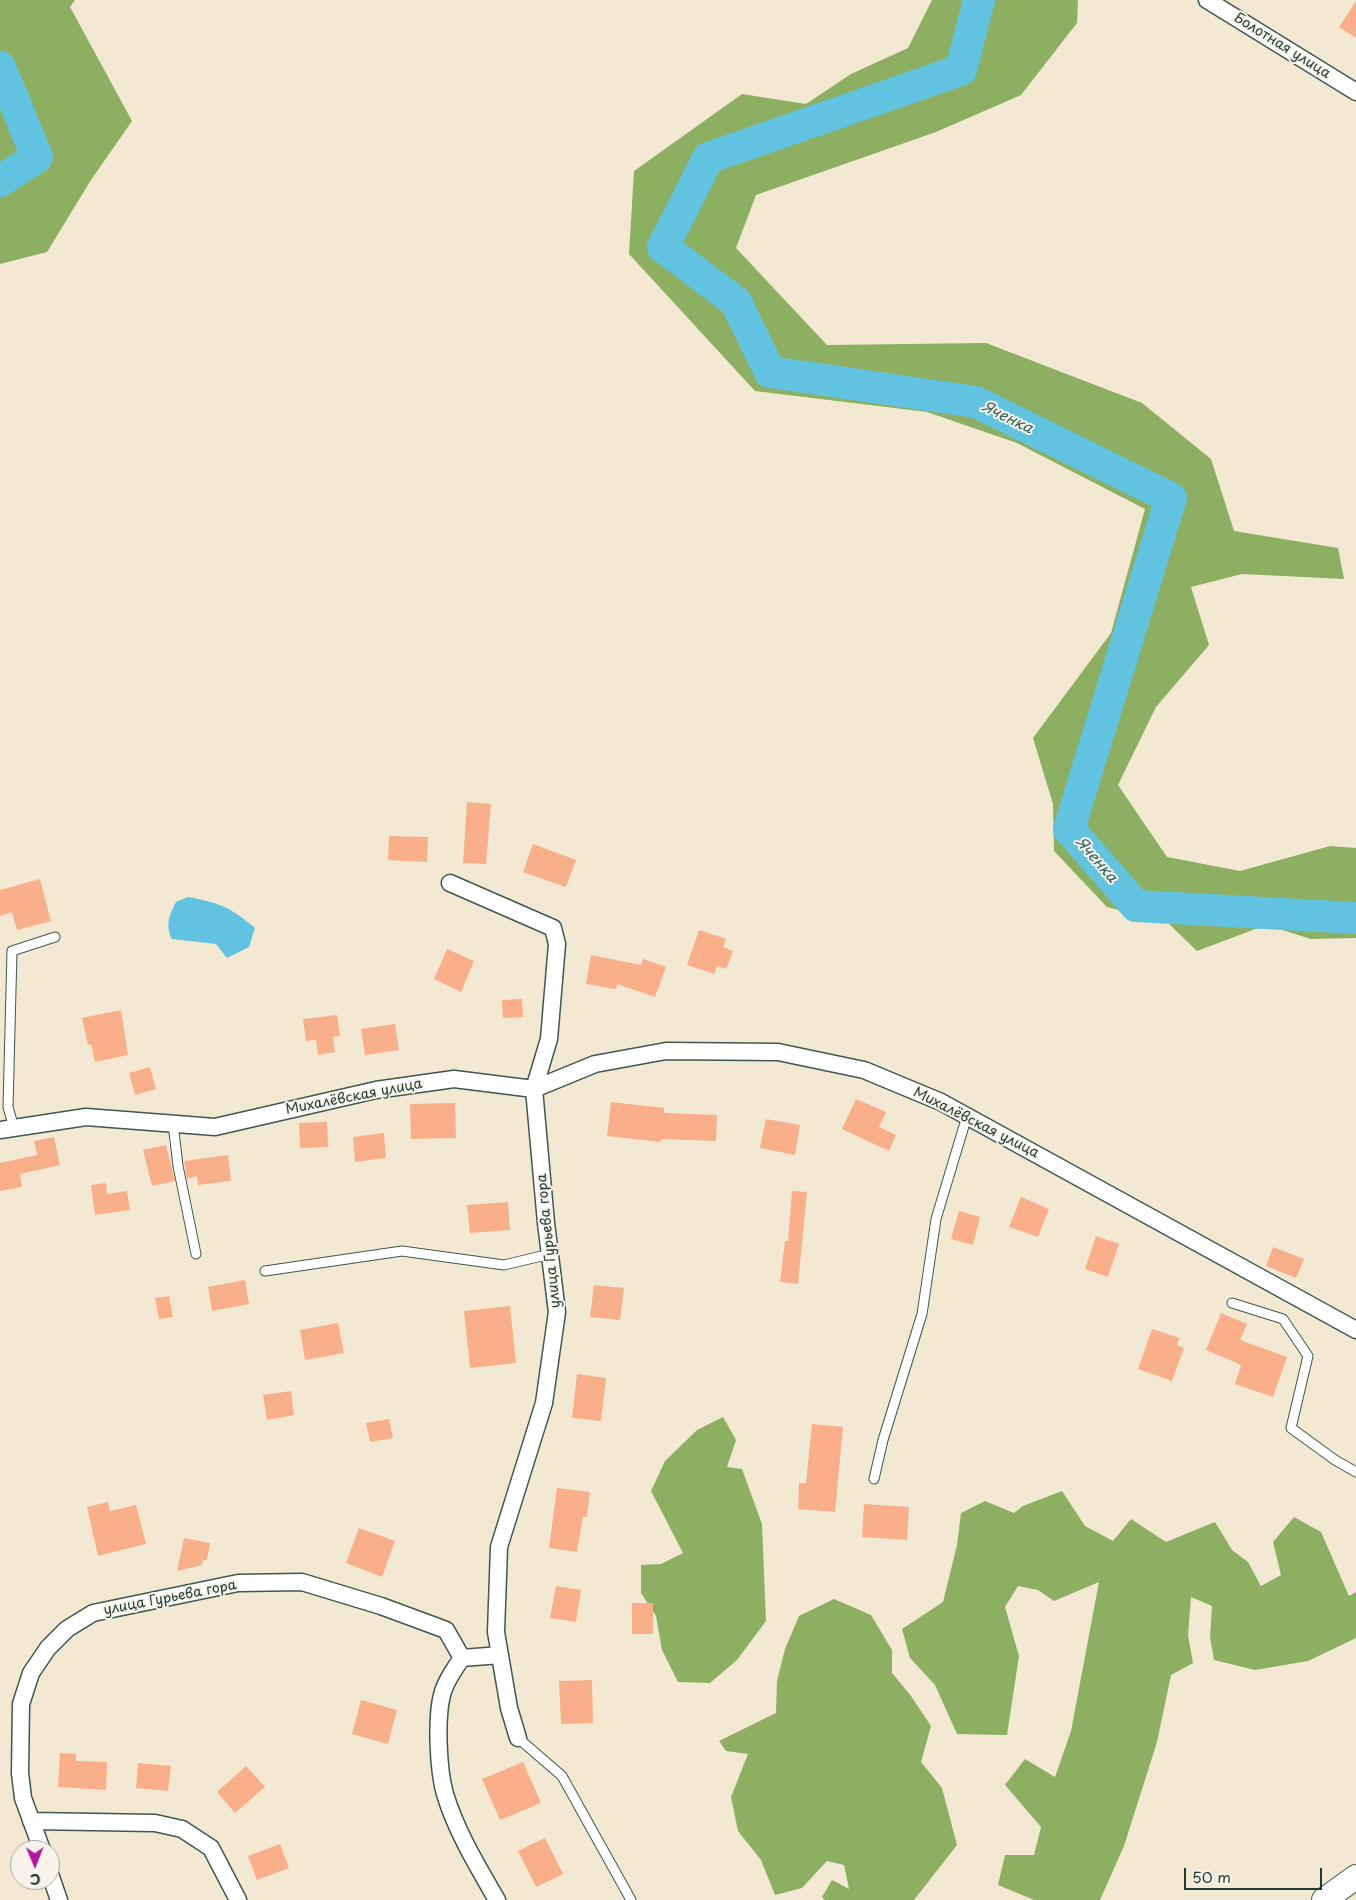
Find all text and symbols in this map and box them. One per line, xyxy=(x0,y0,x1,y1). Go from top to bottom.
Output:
street label: Болотная улица xyxy=(1231,10,1333,82)
water label: Яченка xyxy=(979,398,1035,438)
water label: Яченка xyxy=(1071,834,1121,886)
street label: Михалёвская улица xyxy=(284,1075,424,1119)
street label: Михалёвская улица xyxy=(910,1084,1042,1162)
street label: улица Гурьева гора xyxy=(534,1173,564,1309)
street label: улица Гурьева гора xyxy=(102,1577,238,1619)
north arrow xyxy=(10,1840,60,1890)
scale bar xyxy=(1186,1858,1324,1890)
text: 50 m xyxy=(1192,1865,1231,1888)
text: С xyxy=(30,1869,41,1890)

